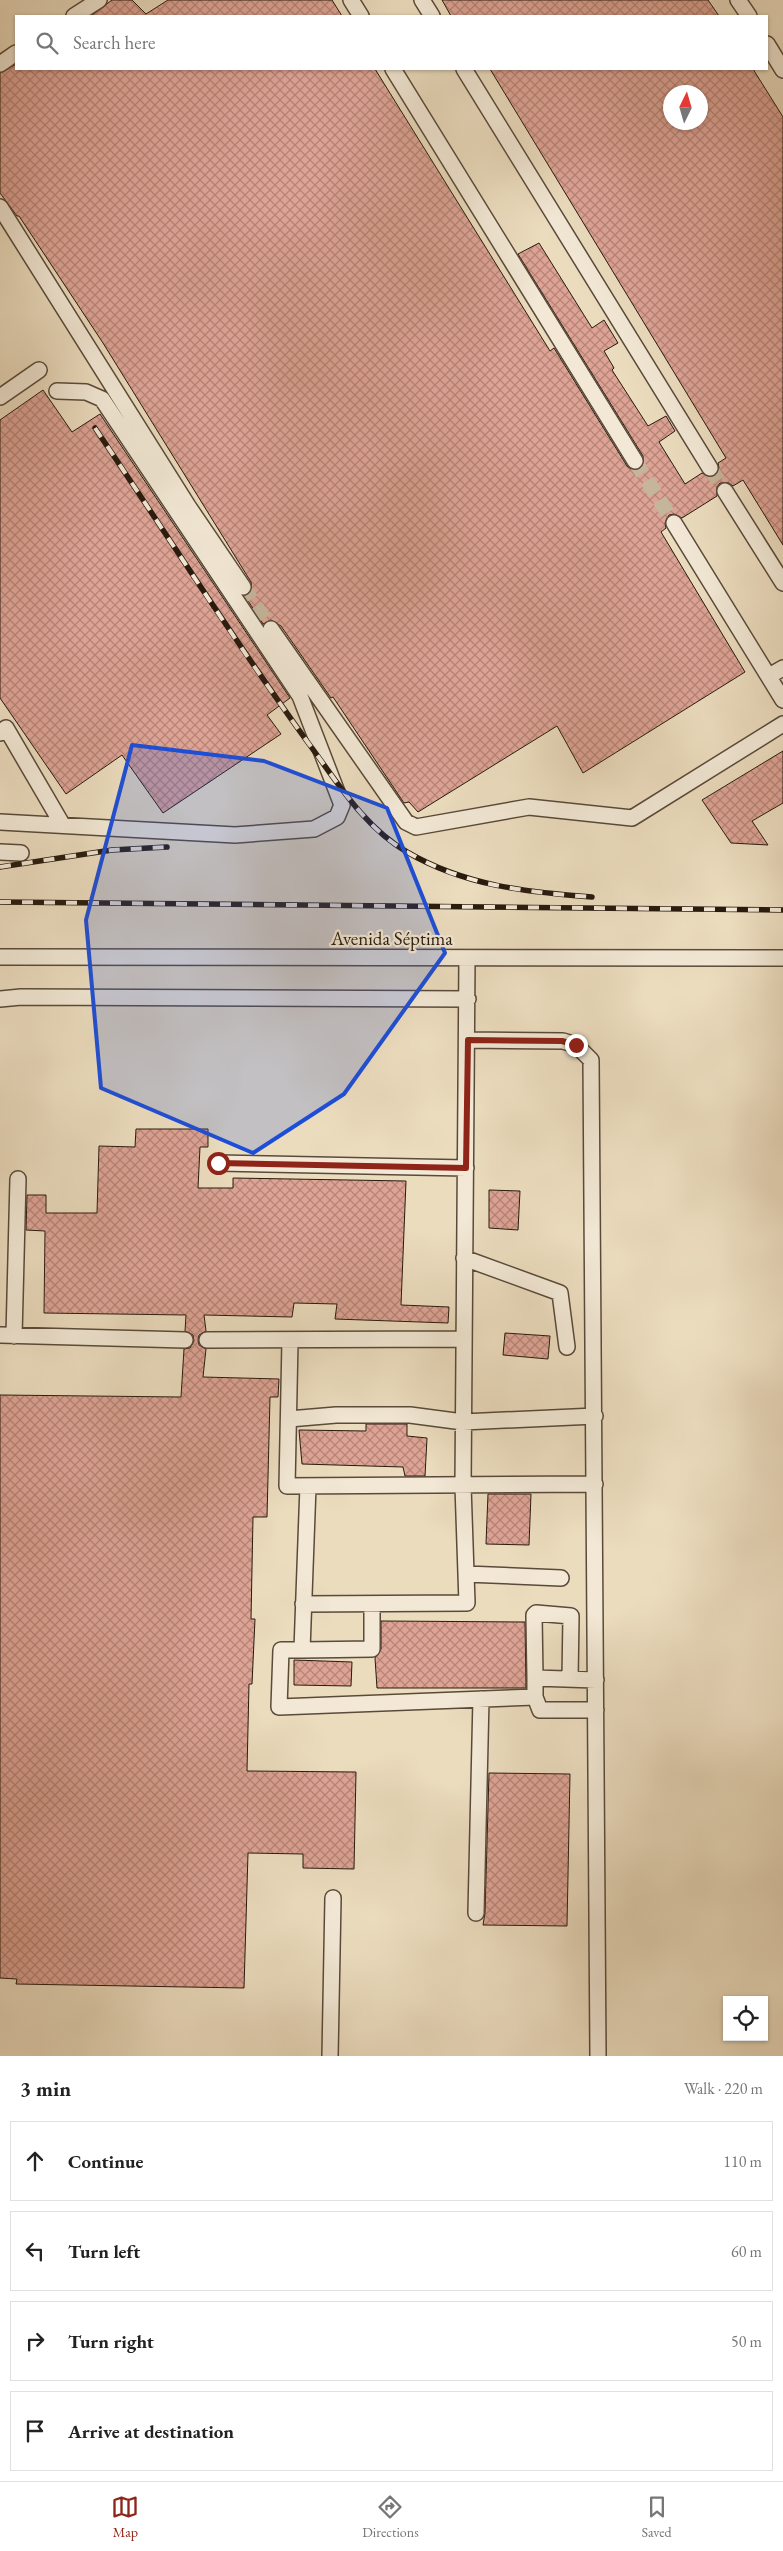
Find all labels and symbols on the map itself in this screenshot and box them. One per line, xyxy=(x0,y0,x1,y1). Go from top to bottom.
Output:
north arrow xyxy=(663,85,708,130)
street label: Avenida Séptima xyxy=(330,926,453,951)
route end xyxy=(565,1034,588,1057)
route start xyxy=(207,1152,230,1175)

